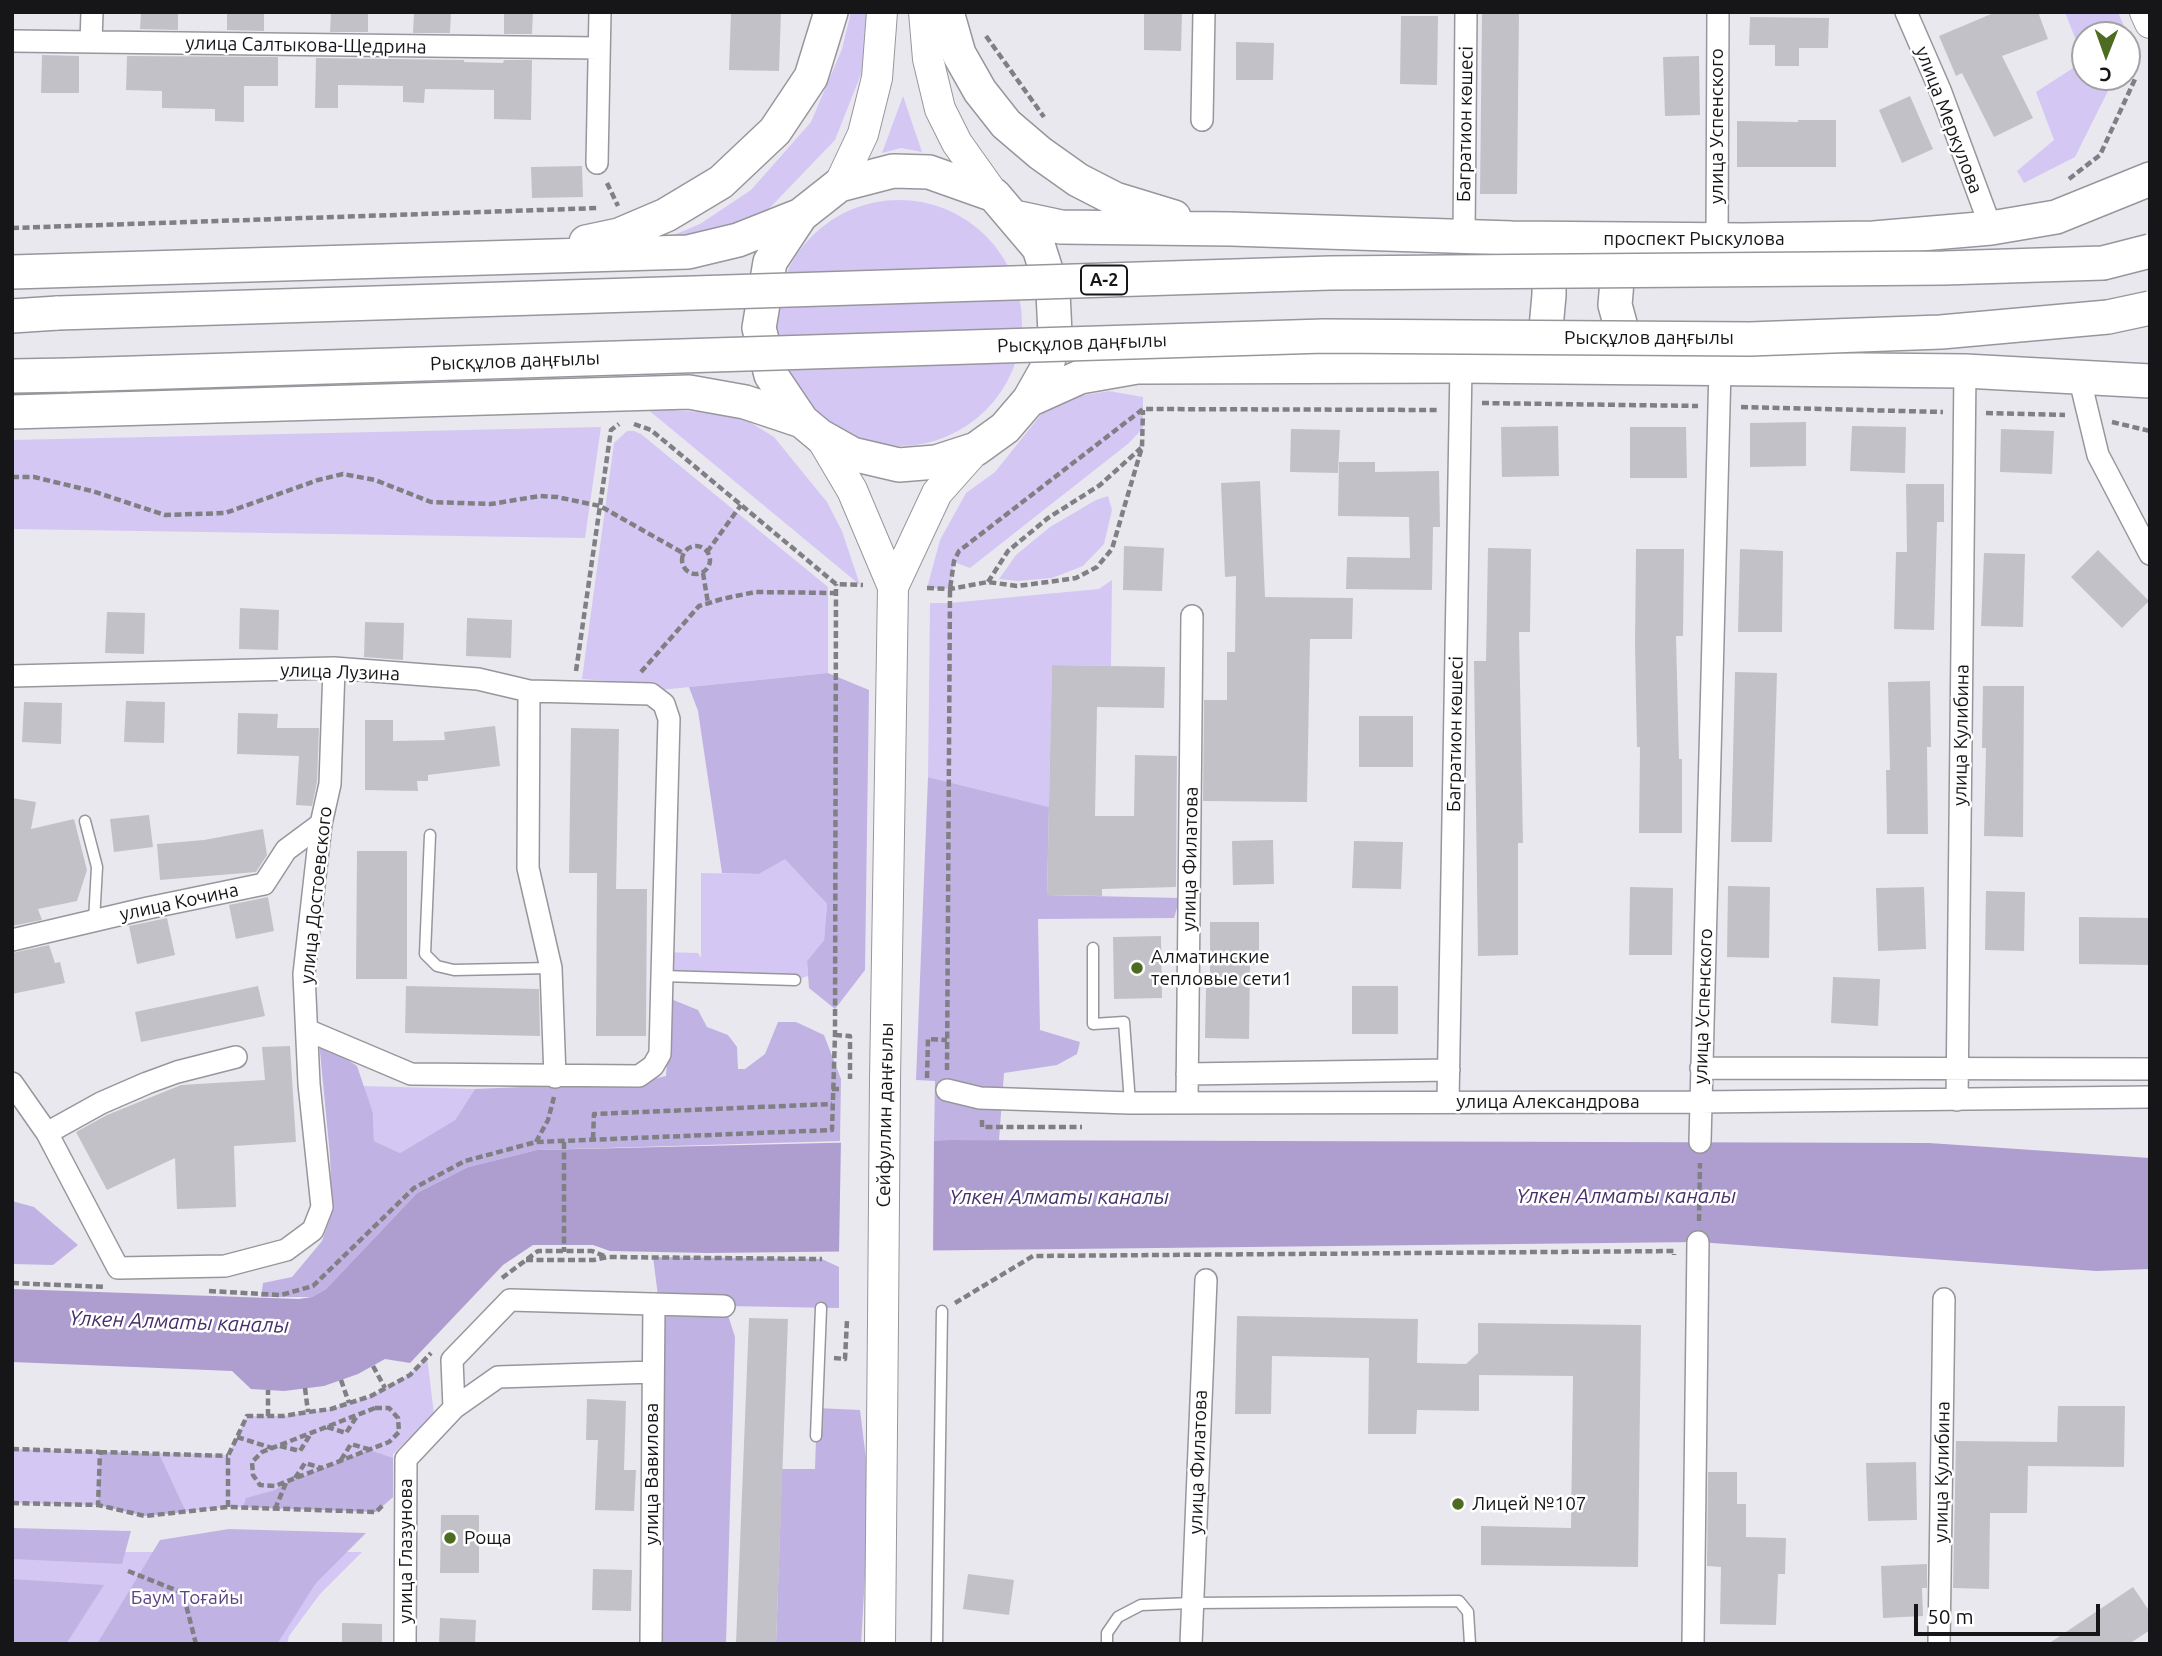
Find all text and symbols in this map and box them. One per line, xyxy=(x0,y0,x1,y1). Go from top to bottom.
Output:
north arrow xyxy=(2071,21,2141,91)
street label: улица Салтыкова-Щедрина xyxy=(185,31,427,59)
street label: улица Меркулова xyxy=(1910,43,1988,197)
street label: Багратион көшесі xyxy=(1452,46,1478,202)
street label: улица Успенского xyxy=(1706,48,1728,204)
text: С xyxy=(2099,64,2112,86)
street label: проспект Рыскулова xyxy=(1603,228,1785,250)
road number: A-2 xyxy=(1081,266,1127,294)
street label: Рысқұлов даңғылы xyxy=(1564,327,1734,349)
street label: Рысқұлов даңғылы xyxy=(997,329,1167,357)
street label: Рысқұлов даңғылы xyxy=(430,347,600,375)
street label: Багратион көшесі xyxy=(1442,656,1468,812)
street label: улица Лузина xyxy=(280,659,400,685)
street label: улица Кулибина xyxy=(1948,664,1974,806)
street label: улица Филатова xyxy=(1177,786,1203,932)
street label: улица Достоевского xyxy=(295,805,337,985)
street label: улица Кочина xyxy=(118,878,240,926)
street label: улица Успенского xyxy=(1689,928,1717,1084)
place label: Алматинские тепловые сети1 xyxy=(1151,946,1292,990)
marker: Алматинские тепловые сети1 xyxy=(1129,960,1145,976)
street label: Сейфуллин даңғылы xyxy=(872,1022,898,1208)
street label: улица Александрова xyxy=(1456,1091,1640,1113)
water label: Үлкен Алматы каналы xyxy=(1516,1183,1736,1209)
water label: Үлкен Алматы каналы xyxy=(949,1184,1169,1210)
water label: Үлкен Алматы каналы xyxy=(69,1306,289,1338)
street label: улица Филатова xyxy=(1184,1389,1212,1535)
street label: улица Кулибина xyxy=(1929,1401,1955,1543)
street label: улица Вавилова xyxy=(641,1403,663,1545)
street label: улица Глазунова xyxy=(395,1478,417,1624)
place label: Лицей №107 xyxy=(1472,1493,1587,1515)
marker: Лицей №107 xyxy=(1450,1496,1466,1512)
place label: Роща xyxy=(464,1527,512,1549)
marker: Роща xyxy=(442,1530,458,1546)
park label: Баум Тоғайы xyxy=(131,1587,243,1609)
scale bar xyxy=(1917,1590,2102,1634)
text: 50 m xyxy=(1927,1604,1974,1628)

